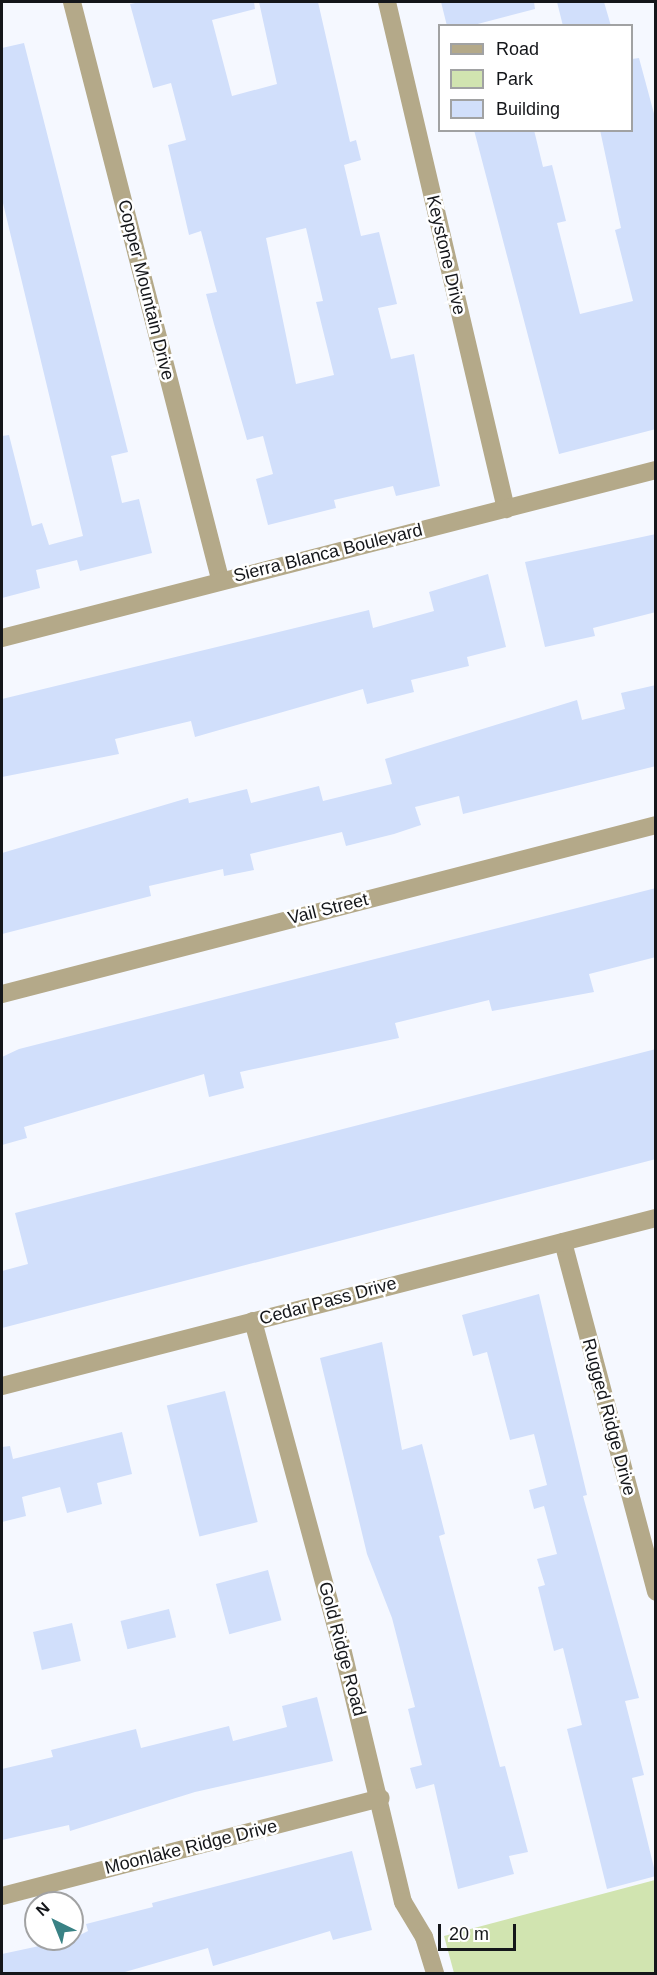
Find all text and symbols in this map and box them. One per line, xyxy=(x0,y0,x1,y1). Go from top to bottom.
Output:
legend xyxy=(438,24,633,132)
text: Road xyxy=(496,39,539,59)
text: Park xyxy=(496,69,533,89)
text: Building xyxy=(496,99,560,119)
street label: Keystone Drive xyxy=(422,193,470,317)
street label: Copper Mountain Drive xyxy=(113,198,179,382)
street label: Sierra Blanca Boulevard xyxy=(231,519,425,587)
street label: Vail Street xyxy=(286,889,370,929)
street label: Cedar Pass Drive xyxy=(257,1272,399,1330)
street label: Rugged Ridge Drive xyxy=(578,1336,640,1498)
street label: Gold Ridge Road xyxy=(314,1580,370,1718)
street label: Moonlake Ridge Drive xyxy=(102,1815,280,1879)
north arrow xyxy=(24,1891,84,1951)
text: N xyxy=(33,1899,53,1919)
scale bar xyxy=(441,1912,519,1950)
text: 20 m xyxy=(449,1924,489,1944)

